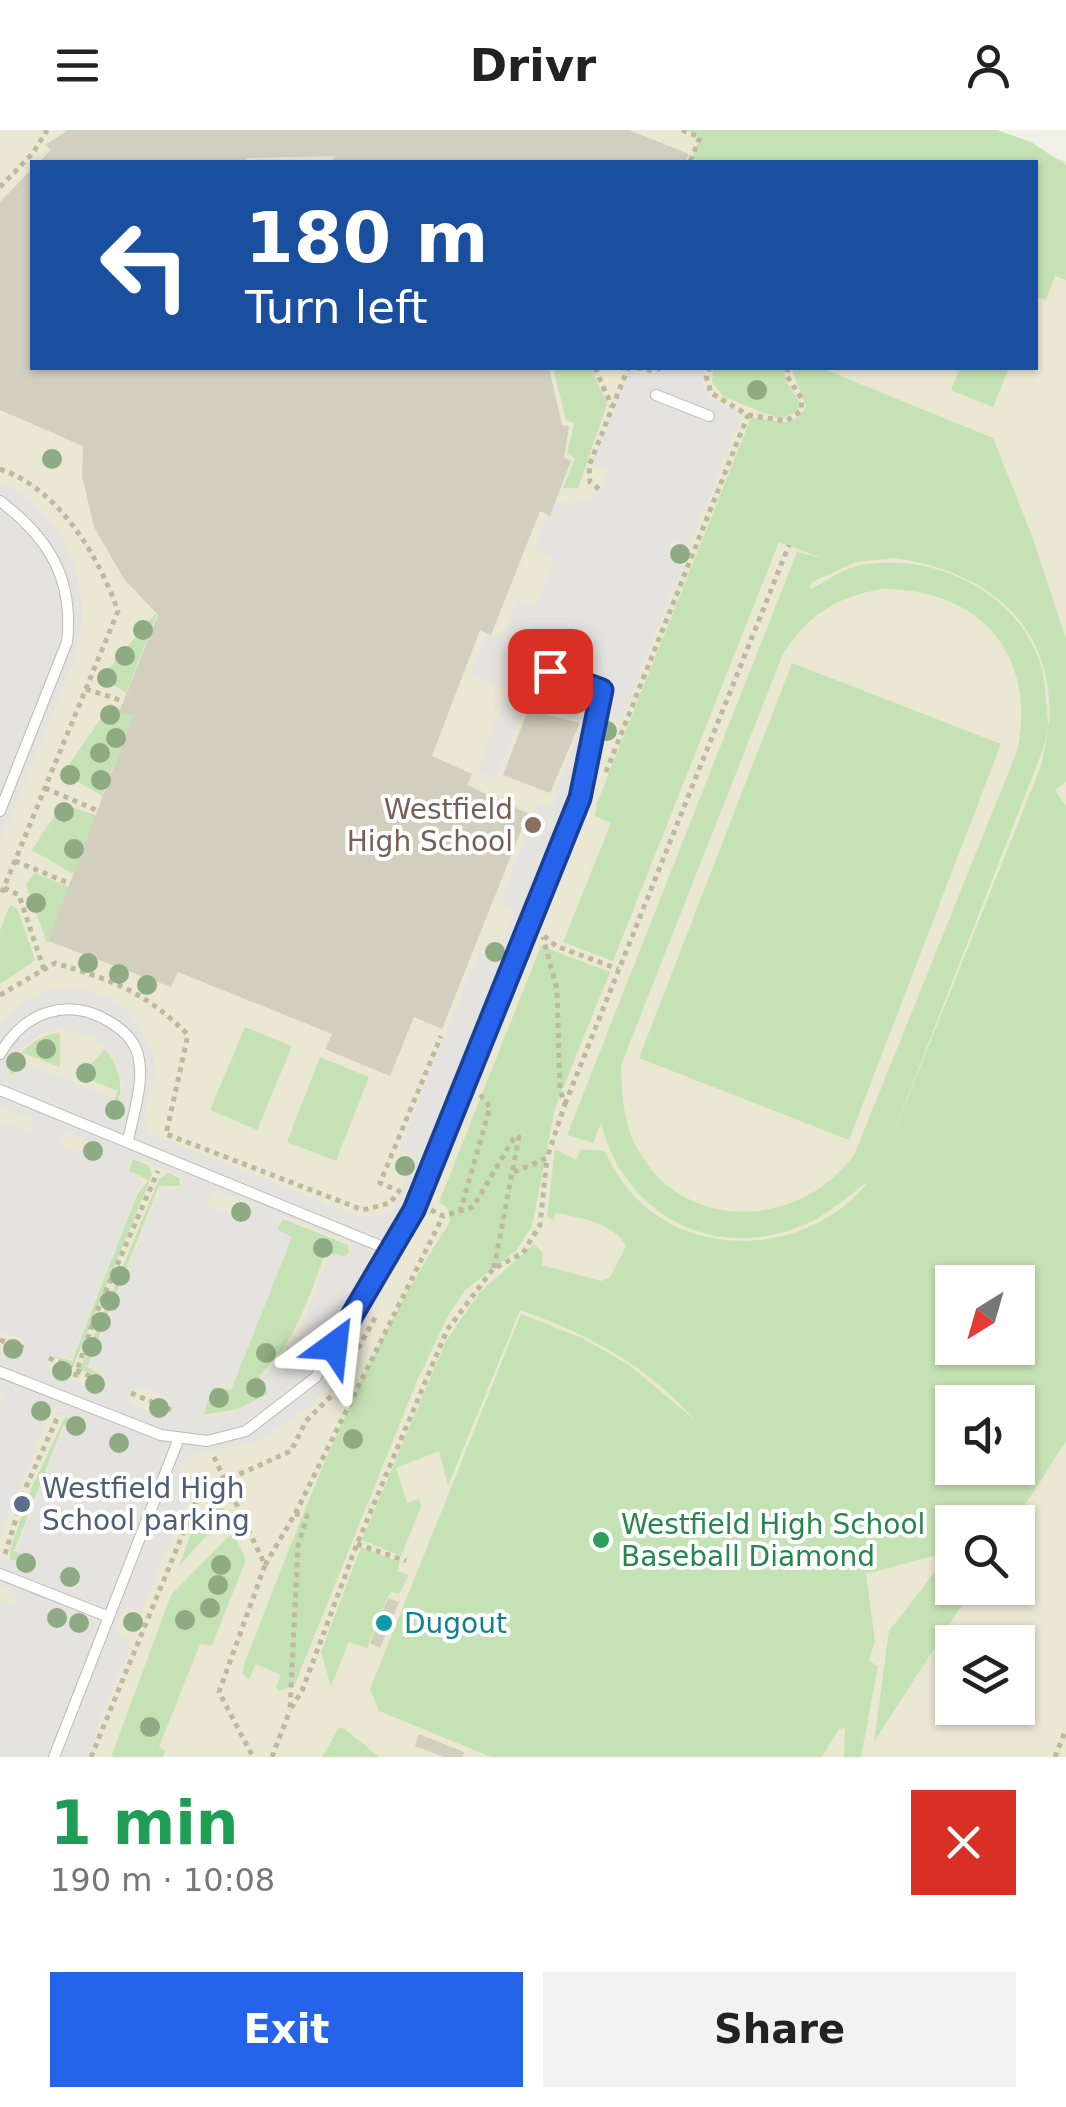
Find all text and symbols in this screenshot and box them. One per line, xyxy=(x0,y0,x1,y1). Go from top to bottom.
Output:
icon: menu xyxy=(50,38,105,93)
icon: person xyxy=(961,38,1016,93)
text: Drivr xyxy=(470,39,596,92)
text: 180 m xyxy=(245,197,488,279)
icon: left xyxy=(80,200,210,330)
text: Turn left xyxy=(245,281,428,334)
pin xyxy=(508,629,593,714)
icon: arrive xyxy=(523,644,578,699)
place label: Westfield High School xyxy=(347,793,513,858)
marker: Westfield High School xyxy=(522,814,544,836)
north arrow xyxy=(935,1265,1035,1365)
map controls xyxy=(935,1265,1035,1725)
position arrow xyxy=(282,1294,386,1398)
button: sound xyxy=(935,1385,1035,1485)
place label: Westfield High School parking xyxy=(42,1472,250,1537)
marker: Westfield High School parking xyxy=(11,1493,33,1515)
button: search xyxy=(935,1505,1035,1605)
place label: Westfield High School Baseball Diamond xyxy=(621,1508,925,1573)
marker: Westfield High School Baseball Diamond xyxy=(590,1529,612,1551)
place label: Dugout xyxy=(404,1607,507,1640)
marker: Dugout xyxy=(373,1612,395,1634)
button: layers xyxy=(935,1625,1035,1725)
text: 1 min xyxy=(50,1788,238,1858)
button: close xyxy=(911,1790,1016,1895)
text: 190 m · 10:08 xyxy=(50,1861,275,1899)
button: Exit xyxy=(50,1972,523,2087)
button: Share xyxy=(543,1972,1016,2087)

